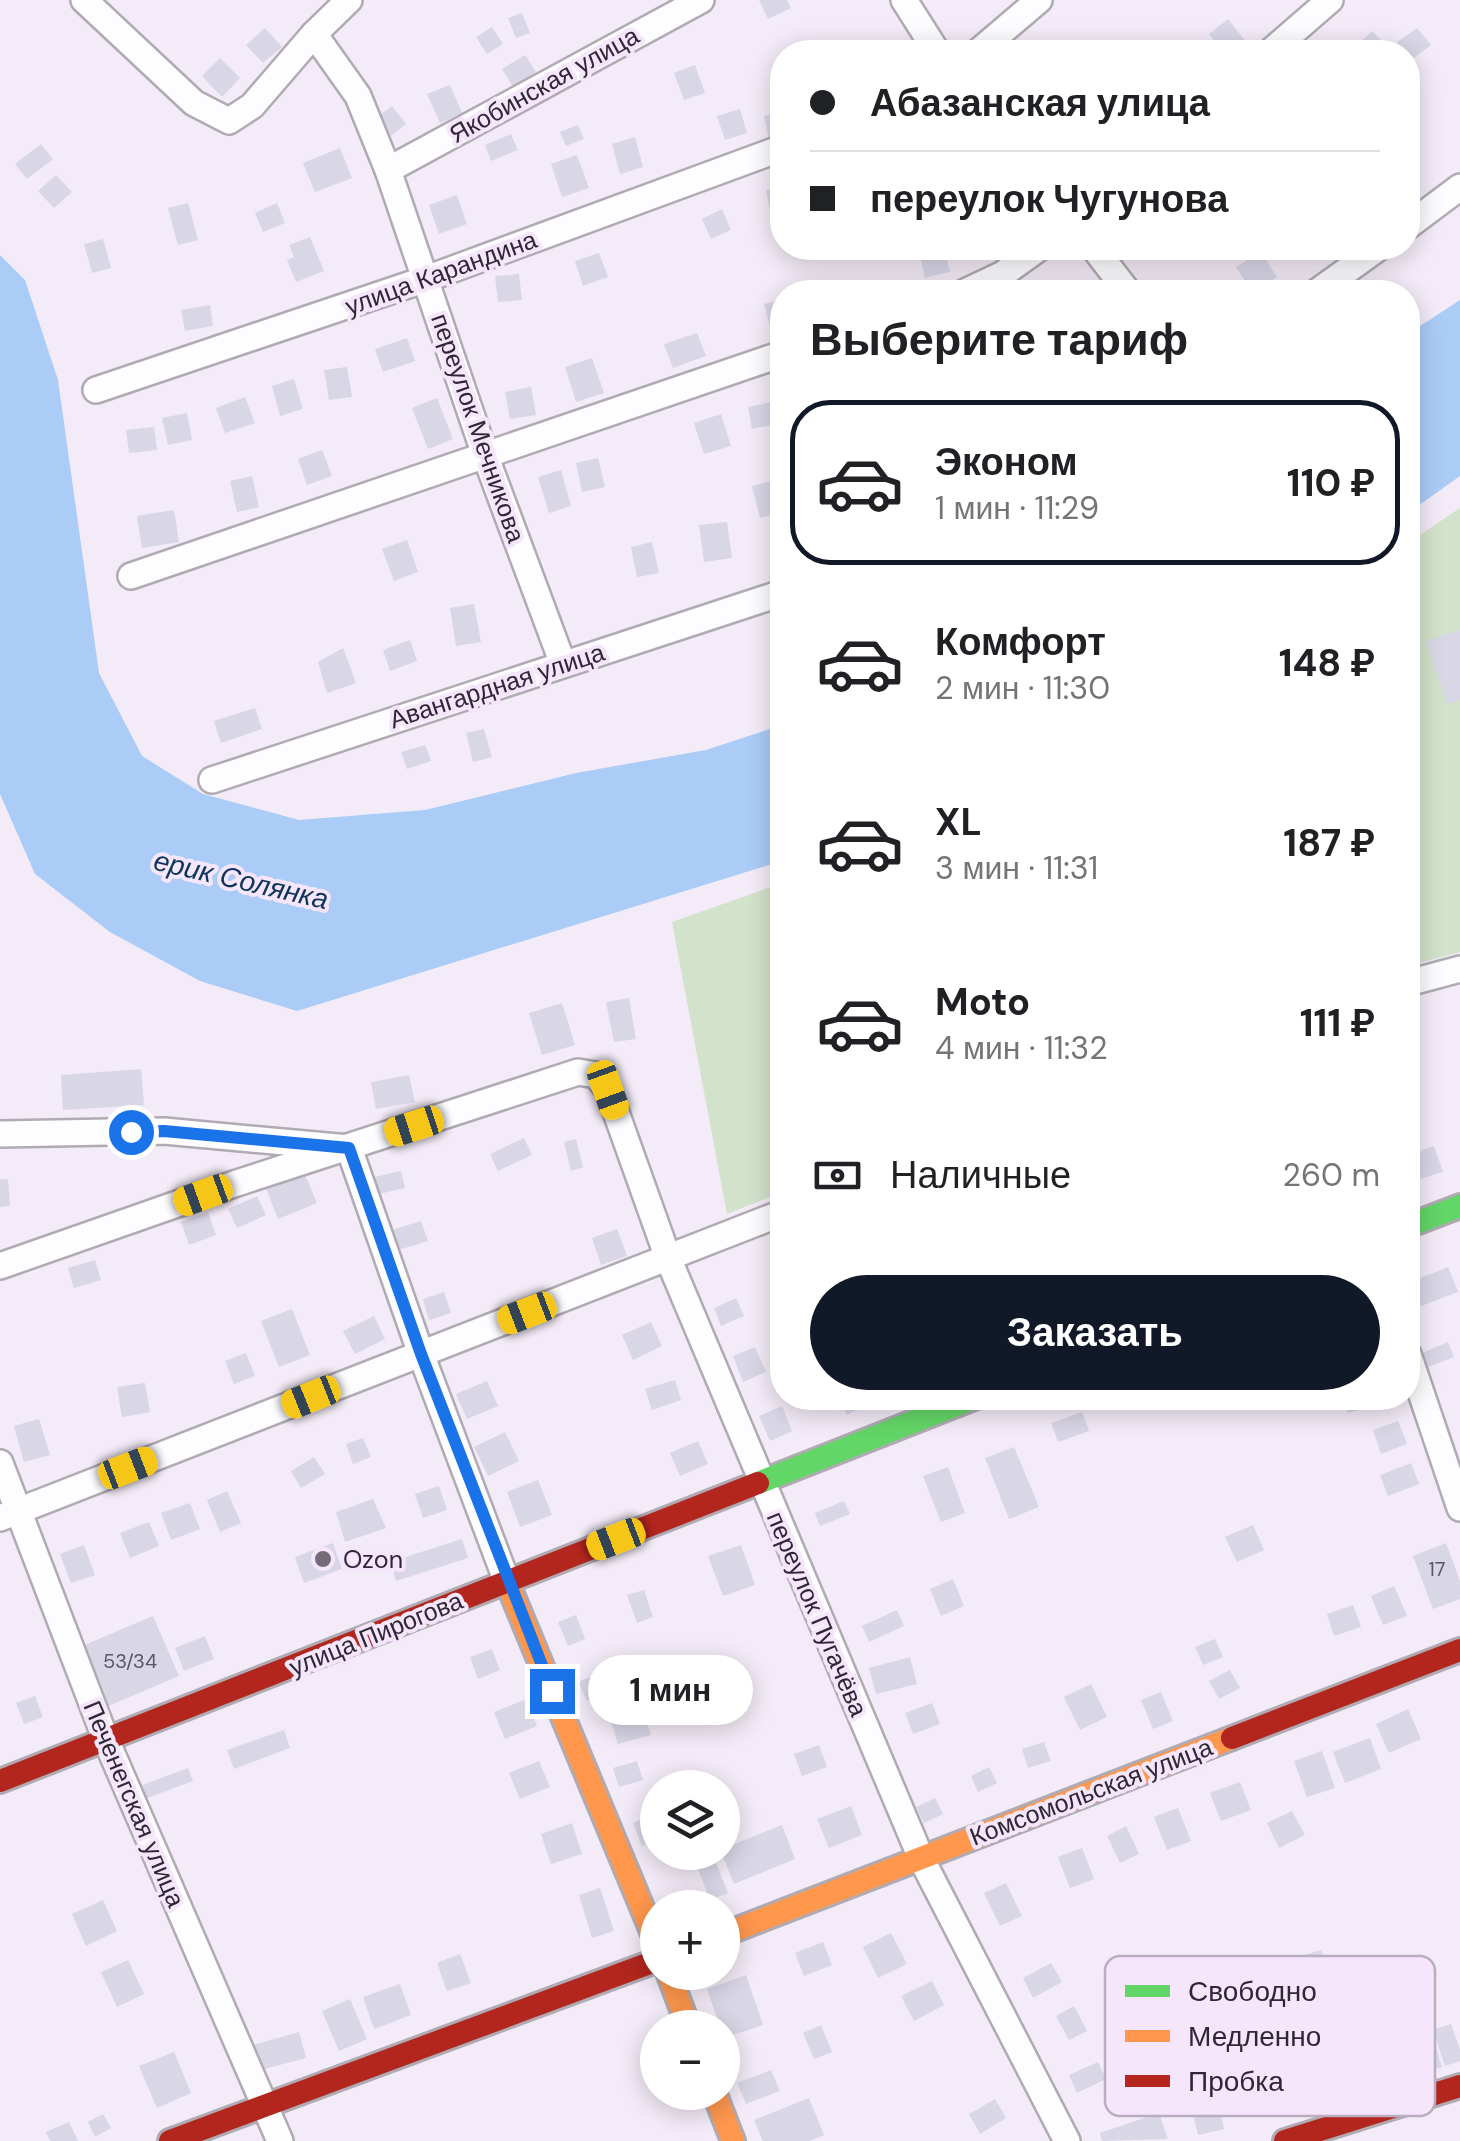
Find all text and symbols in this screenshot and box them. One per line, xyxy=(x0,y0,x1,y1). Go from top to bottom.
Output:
street label: Якобинская улица xyxy=(443,19,645,151)
text: Абазанская улица xyxy=(870,78,1210,128)
text: переулок Чугунова xyxy=(870,174,1228,224)
street label: улица Карандина xyxy=(341,223,542,323)
street label: переулок Мечникова xyxy=(423,309,533,547)
text: Выберите тариф xyxy=(810,310,1188,369)
text: Эконом xyxy=(935,437,1078,487)
icon: car xyxy=(815,438,905,528)
text: 110 ₽ xyxy=(1287,458,1375,508)
text: 1 мин · 11:29 xyxy=(935,487,1099,529)
text: Комфорт xyxy=(935,617,1106,667)
icon: car xyxy=(815,618,905,708)
street label: Авангардная улица xyxy=(385,636,609,736)
text: 148 ₽ xyxy=(1279,638,1375,688)
text: 2 мин · 11:30 xyxy=(935,667,1110,709)
text: XL xyxy=(935,797,982,847)
icon: car xyxy=(815,798,905,888)
text: 187 ₽ xyxy=(1283,818,1375,868)
water label: ерик Солянка xyxy=(150,842,332,918)
text: 3 мин · 11:31 xyxy=(935,847,1098,889)
text: Moto xyxy=(935,977,1030,1027)
icon: car xyxy=(815,978,905,1068)
text: 111 ₽ xyxy=(1300,998,1375,1048)
text: 4 мин · 11:32 xyxy=(935,1027,1108,1069)
car xyxy=(584,1057,632,1123)
car xyxy=(381,1102,447,1150)
route start xyxy=(109,1110,154,1155)
icon: cash xyxy=(810,1148,865,1203)
text: Наличные xyxy=(890,1150,1071,1200)
text: 260 m xyxy=(1283,1154,1380,1196)
car xyxy=(170,1171,236,1219)
button: Заказать xyxy=(810,1275,1380,1390)
car xyxy=(494,1288,560,1338)
car xyxy=(278,1372,344,1422)
car xyxy=(95,1443,161,1493)
street label: переулок Пугачёва xyxy=(759,1507,875,1722)
car xyxy=(583,1514,649,1564)
place label: Ozon xyxy=(343,1543,403,1576)
marker: Ozon xyxy=(312,1548,334,1570)
house number: 17 xyxy=(1429,1556,1445,1582)
street label: улица Пирогова xyxy=(284,1584,468,1684)
house number: 53/34 xyxy=(103,1648,157,1674)
callout: 1 мин xyxy=(587,1656,752,1726)
route end xyxy=(530,1669,575,1714)
text: 1 мин xyxy=(630,1669,711,1711)
street label: Печенегская улица xyxy=(76,1696,192,1912)
street label: Комсомольская улица xyxy=(965,1730,1217,1854)
map controls xyxy=(640,1770,740,2110)
button: layers xyxy=(640,1770,740,1870)
button: + xyxy=(640,1890,740,1990)
legend xyxy=(1105,1956,1435,2116)
text: Свободно xyxy=(1188,1973,1317,2010)
button: − xyxy=(640,2010,740,2110)
text: Медленно xyxy=(1188,2018,1321,2055)
text: Пробка xyxy=(1188,2063,1284,2100)

